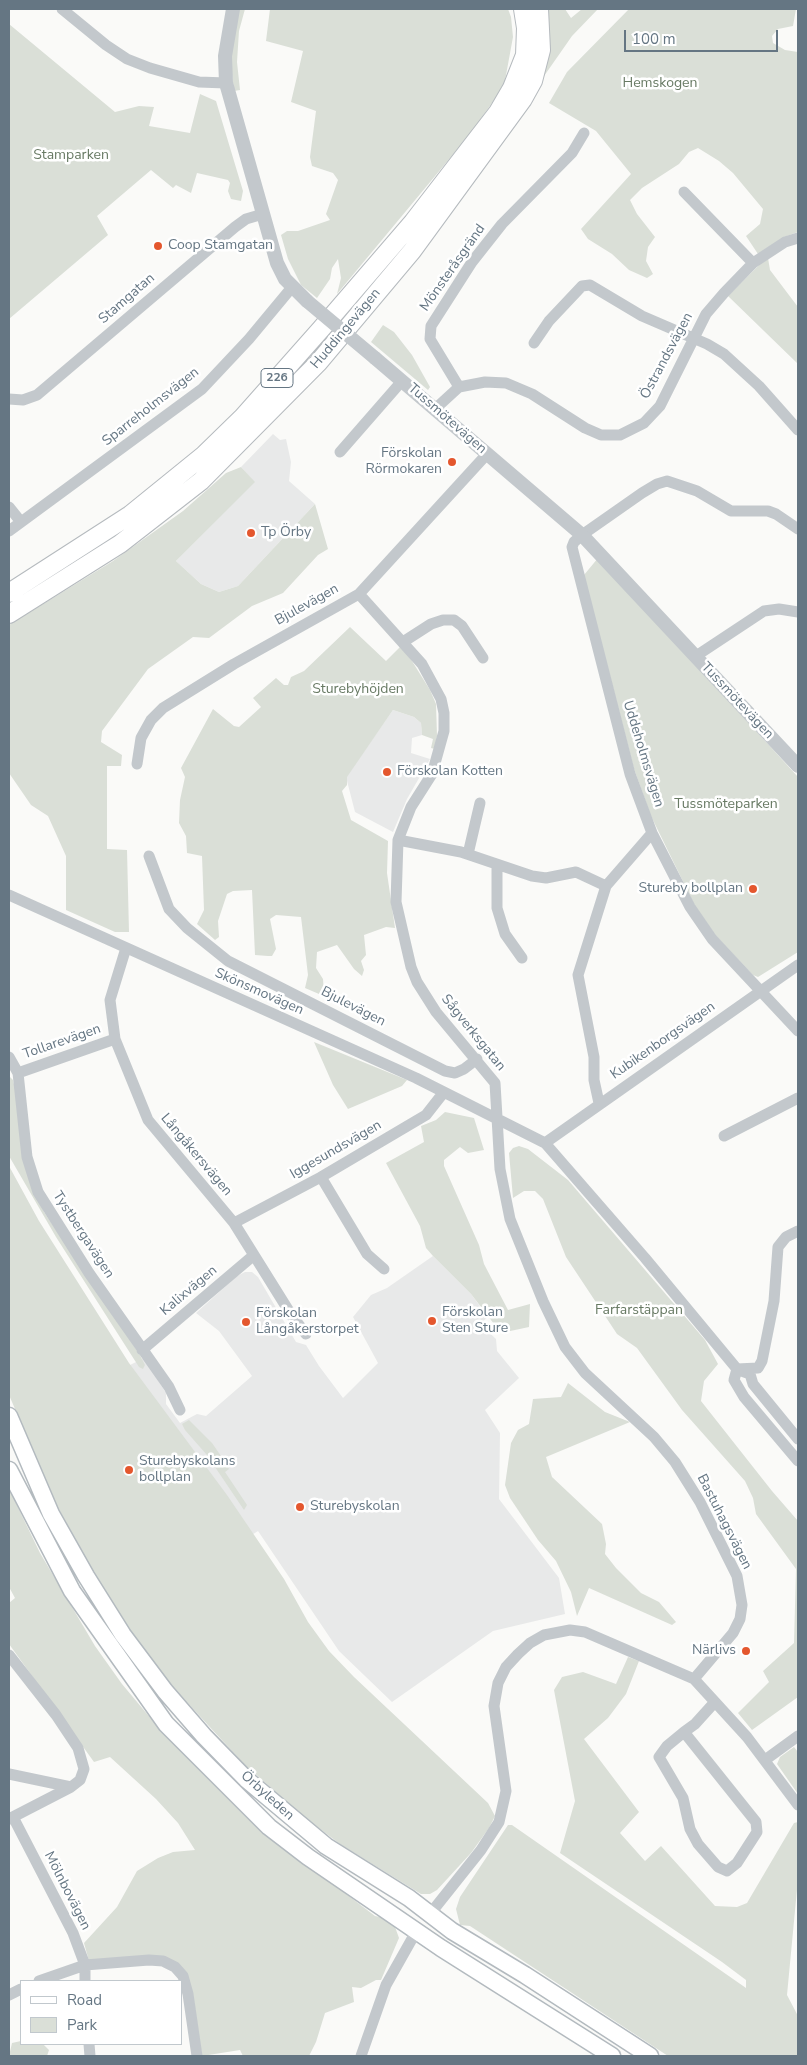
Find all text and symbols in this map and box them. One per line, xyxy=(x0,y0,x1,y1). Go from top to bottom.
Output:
scale bar xyxy=(627,20,781,52)
text: 100 m xyxy=(632,29,676,49)
park label: Hemskogen xyxy=(622,76,698,92)
park label: Stamparken xyxy=(33,148,109,164)
street label: Mönsteråsgränd xyxy=(417,221,489,315)
place label: Coop Stamgatan xyxy=(168,238,273,254)
marker: Coop Stamgatan xyxy=(152,240,164,252)
street label: Stamgatan xyxy=(96,270,158,328)
street label: Huddingevägen xyxy=(308,285,384,373)
street label: Östrandsvägen xyxy=(637,310,697,402)
street label: Sparreholmsvägen xyxy=(99,364,203,450)
road number: 226 xyxy=(261,368,293,388)
street label: Tussmötevägen xyxy=(404,380,490,458)
place label: Förskolan Rörmokaren xyxy=(366,446,442,478)
marker: Förskolan Rörmokaren xyxy=(446,456,458,468)
place label: Tp Örby xyxy=(261,525,311,541)
marker: Tp Örby xyxy=(245,527,257,539)
street label: Bjulevägen xyxy=(272,581,342,629)
street label: Tussmötevägen xyxy=(697,659,777,743)
park label: Sturebyhöjden xyxy=(312,682,404,698)
street label: Uddeholmsvägen xyxy=(619,699,667,809)
place label: Förskolan Kotten xyxy=(397,764,503,780)
marker: Förskolan Kotten xyxy=(381,766,393,778)
park label: Tussmöteparken xyxy=(674,797,778,813)
place label: Stureby bollplan xyxy=(639,881,743,897)
marker: Stureby bollplan xyxy=(747,883,759,895)
street label: Skönsmovägen xyxy=(212,965,306,1019)
street label: Bjulevägen xyxy=(318,984,388,1030)
street label: Sågverksgatan xyxy=(437,991,509,1075)
street label: Kubikenborgsvägen xyxy=(607,999,719,1083)
street label: Tollarevägen xyxy=(21,1021,103,1063)
street label: Långåkersvägen xyxy=(157,1110,235,1200)
street label: Iggesundsvägen xyxy=(287,1117,385,1183)
street label: Tystbergavägen xyxy=(49,1188,117,1282)
street label: Kalixvägen xyxy=(157,1262,221,1320)
park label: Farfarstäppan xyxy=(595,1303,683,1319)
place label: Förskolan Sten Sture xyxy=(442,1305,508,1338)
place label: Förskolan Långåkerstorpet xyxy=(256,1306,359,1338)
marker: Förskolan Sten Sture xyxy=(426,1315,438,1327)
marker: Förskolan Långåkerstorpet xyxy=(240,1316,252,1328)
place label: Sturebyskolans bollplan xyxy=(139,1454,235,1486)
marker: Sturebyskolans bollplan xyxy=(123,1464,135,1476)
street label: Bastuhagsvägen xyxy=(693,1472,755,1572)
place label: Sturebyskolan xyxy=(310,1499,400,1515)
marker: Sturebyskolan xyxy=(294,1501,306,1513)
place label: Närlivs xyxy=(692,1643,736,1659)
marker: Närlivs xyxy=(740,1645,752,1657)
street label: Örbyleden xyxy=(237,1768,297,1824)
street label: Mölnbovägen xyxy=(40,1849,94,1933)
legend xyxy=(20,1980,182,2045)
text: Road xyxy=(67,1990,102,2010)
text: Park xyxy=(67,2015,97,2035)

